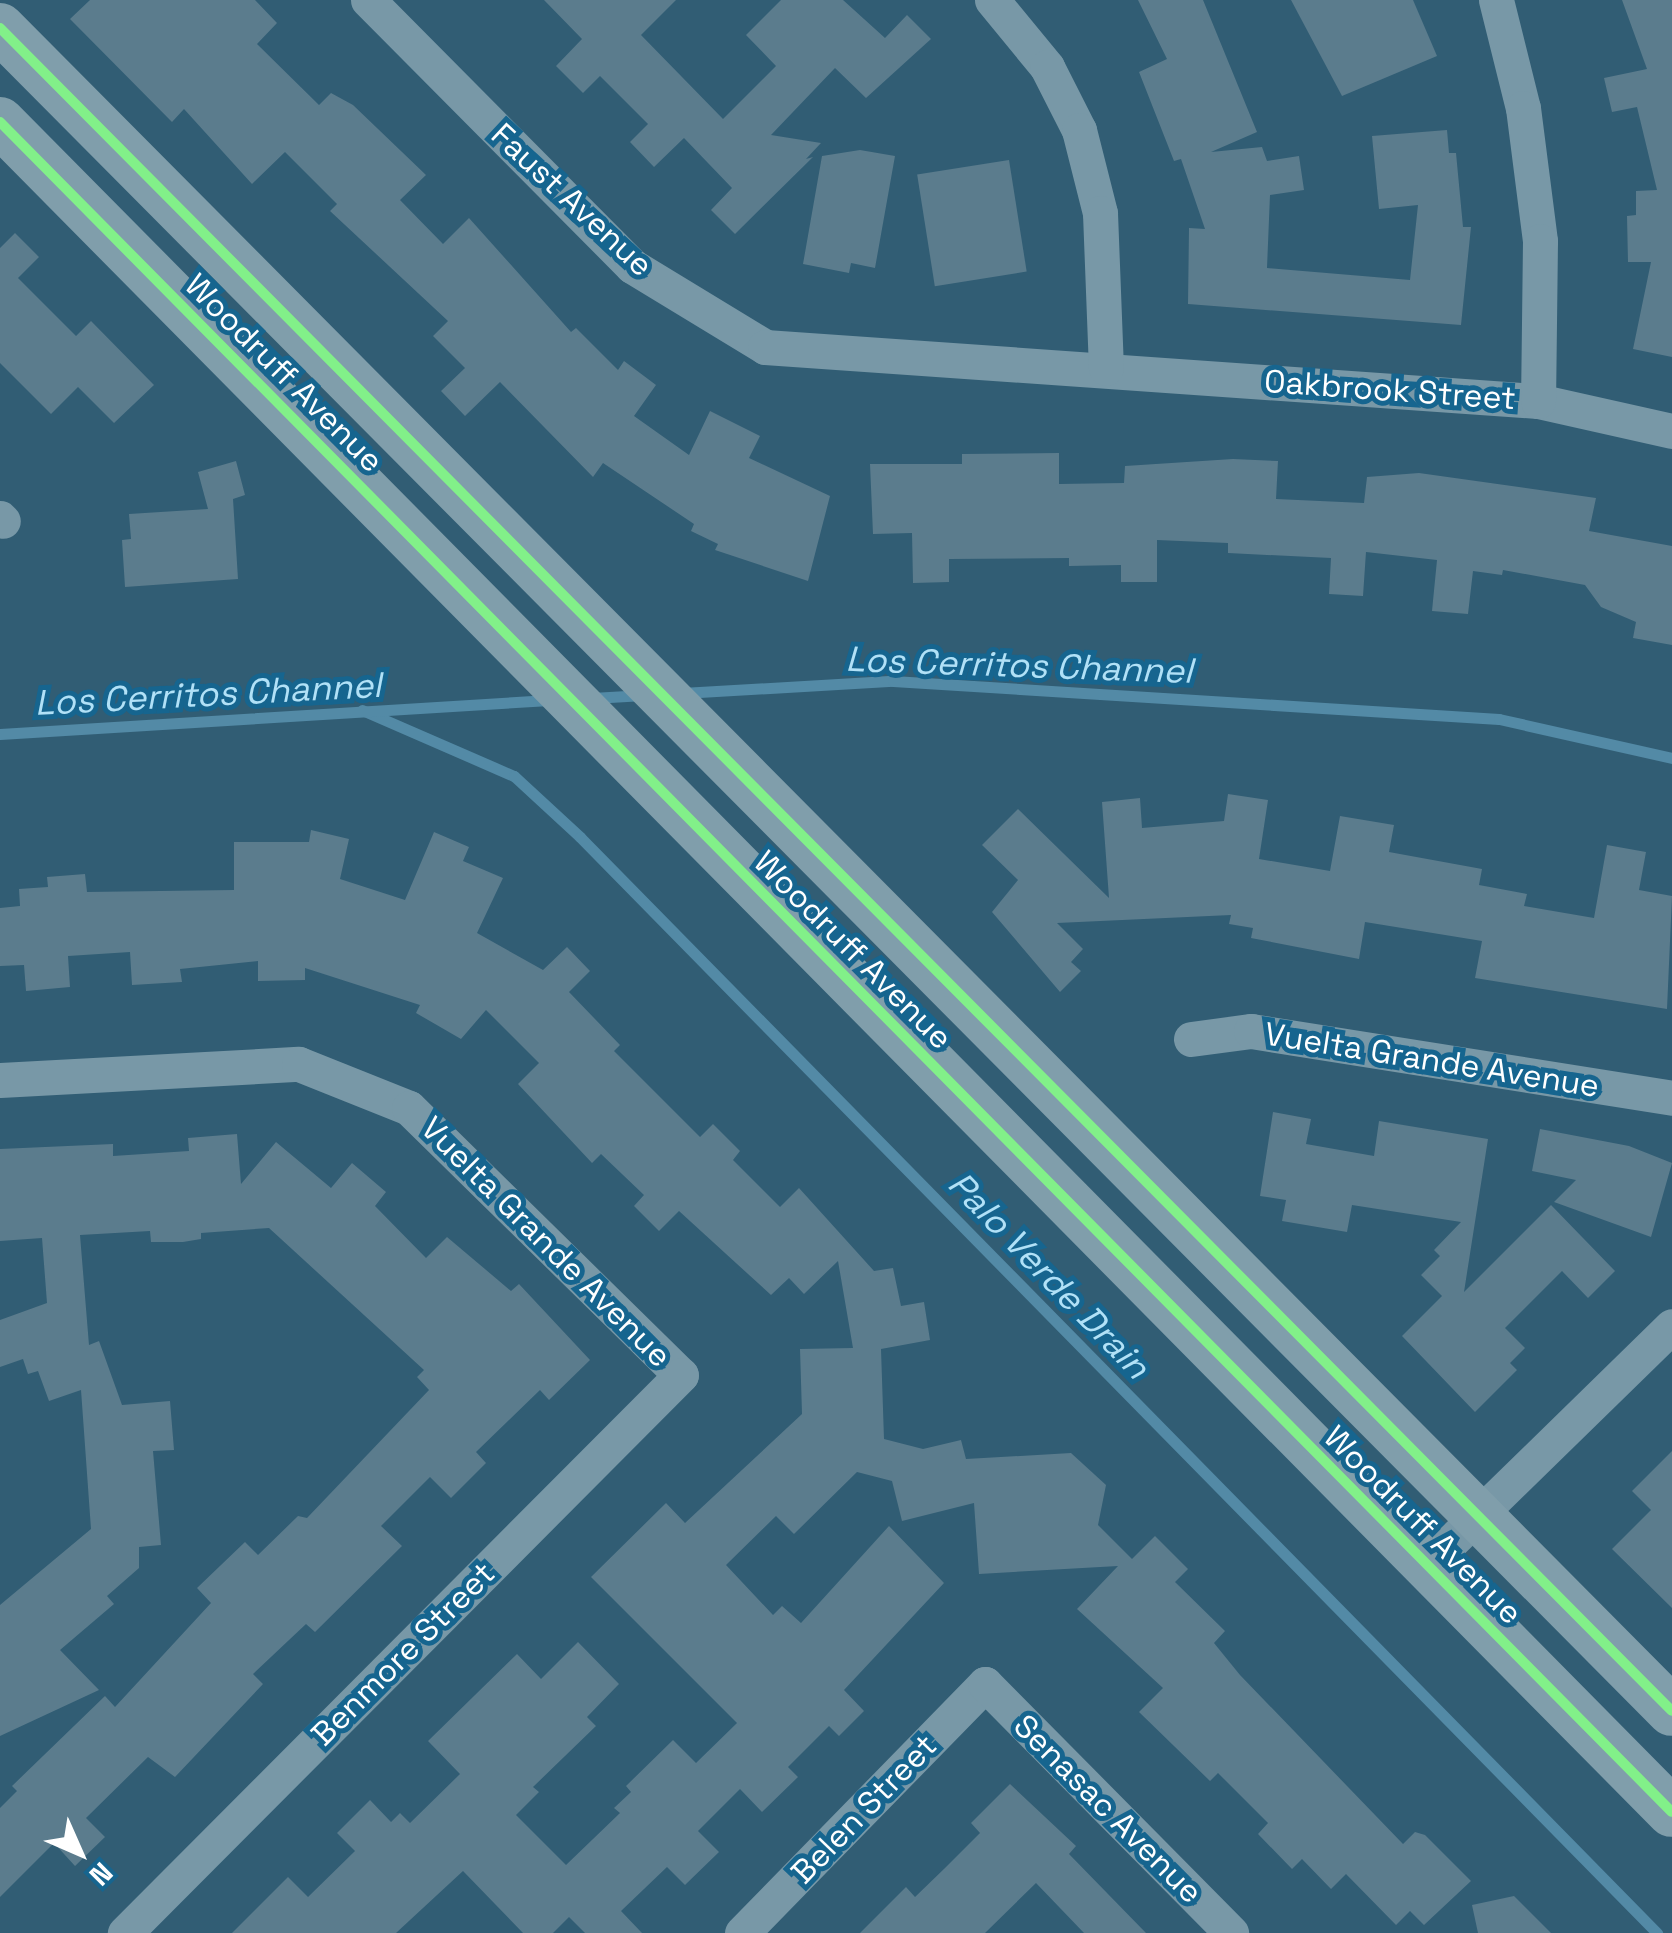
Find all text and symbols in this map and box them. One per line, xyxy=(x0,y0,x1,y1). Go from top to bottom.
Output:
street label: Faust Avenue xyxy=(483,115,661,285)
street label: Woodruff Avenue xyxy=(177,266,391,480)
street label: Oakbrook Street xyxy=(1263,362,1517,418)
water label: Los Cerritos Channel xyxy=(845,638,1193,692)
water label: Los Cerritos Channel xyxy=(34,664,382,724)
street label: Woodruff Avenue xyxy=(746,843,960,1057)
street label: Vuelta Grande Avenue xyxy=(1262,1015,1602,1105)
street label: Vuelta Grande Avenue xyxy=(413,1109,679,1375)
water label: Palo Verde Drain xyxy=(939,1163,1159,1387)
street label: Woodruff Avenue xyxy=(1316,1418,1530,1632)
street label: Benmore Street xyxy=(303,1554,503,1754)
street label: Senasac Avenue xyxy=(1005,1706,1211,1912)
street label: Belen Street xyxy=(783,1726,945,1892)
north arrow xyxy=(30,1803,130,1903)
text: N xyxy=(82,1855,121,1894)

